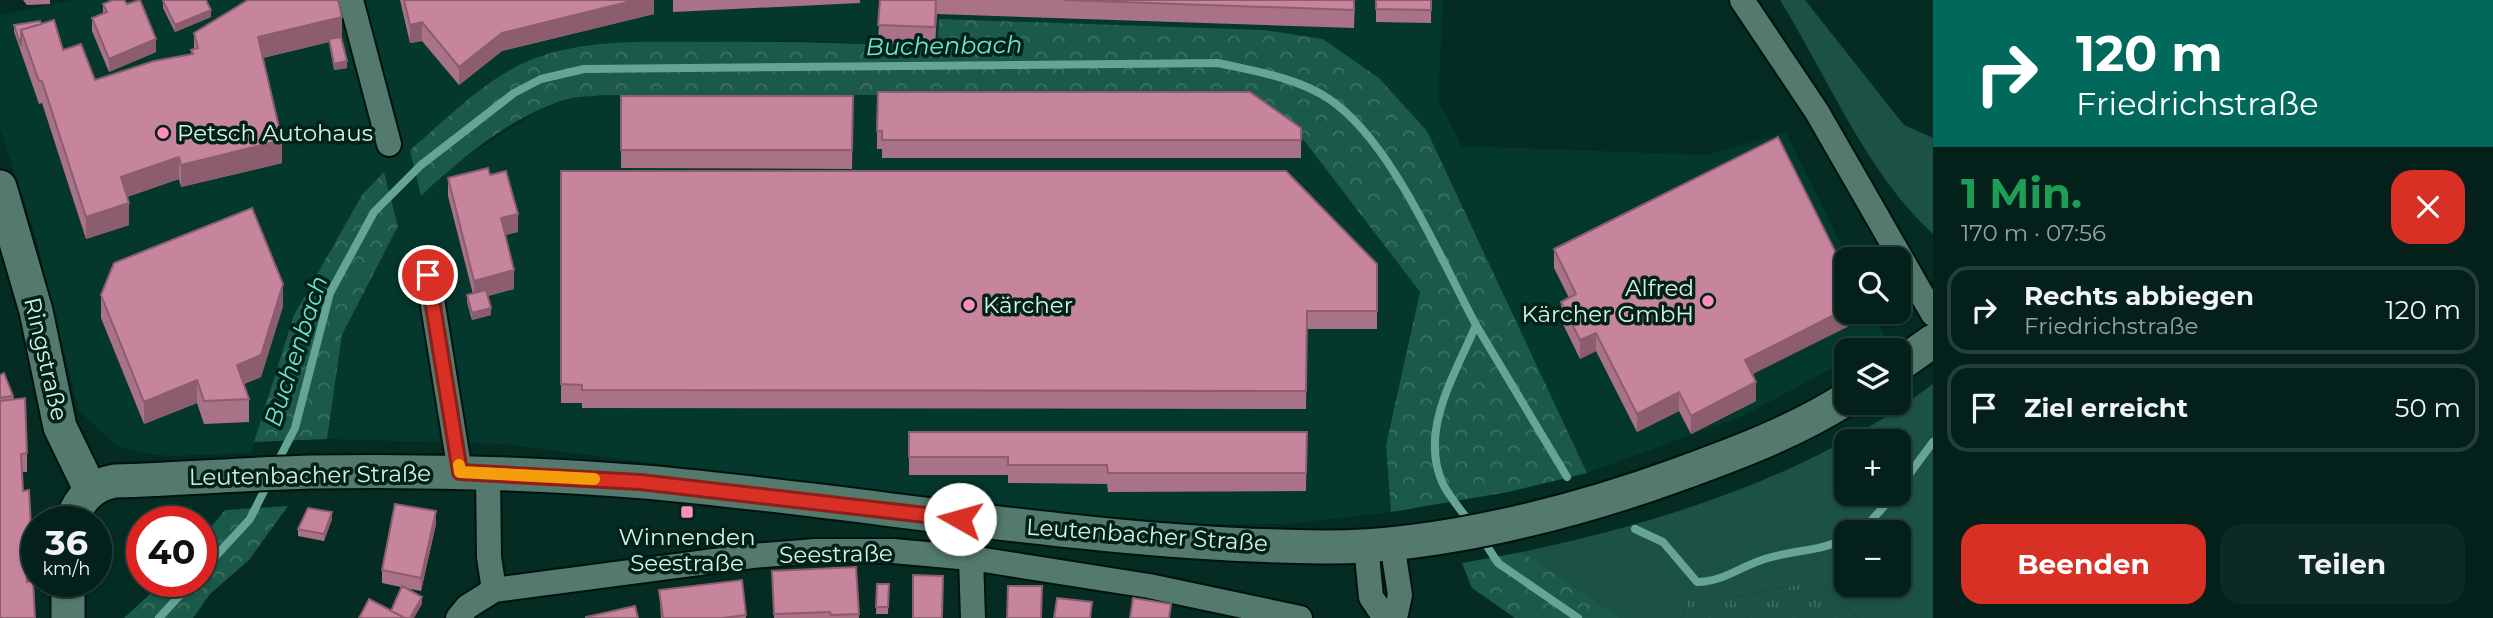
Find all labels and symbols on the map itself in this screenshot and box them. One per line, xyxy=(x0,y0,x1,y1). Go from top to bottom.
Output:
water label: Buchenbach xyxy=(865,30,1023,61)
place label: Petsch Autohaus xyxy=(177,119,373,147)
marker: Petsch Autohaus xyxy=(155,125,171,141)
pin xyxy=(398,245,458,305)
water label: Buchenbach xyxy=(258,272,334,430)
place label: Alfred Kärcher GmbH xyxy=(1522,274,1694,328)
place label: Kärcher xyxy=(983,291,1073,319)
marker: Alfred Kärcher GmbH xyxy=(1700,293,1716,309)
street label: Ringstraße xyxy=(18,295,74,423)
marker: Kärcher xyxy=(961,297,977,313)
street label: Leutenbacher Straße xyxy=(189,459,431,491)
position arrow xyxy=(923,482,997,556)
marker: Winnenden Seestraße xyxy=(679,504,695,520)
speed limit sign: 40 xyxy=(126,506,217,597)
street label: Leutenbacher Straße xyxy=(1025,513,1269,557)
place label: Winnenden Seestraße xyxy=(619,523,755,577)
street label: Seestraße xyxy=(779,539,893,569)

